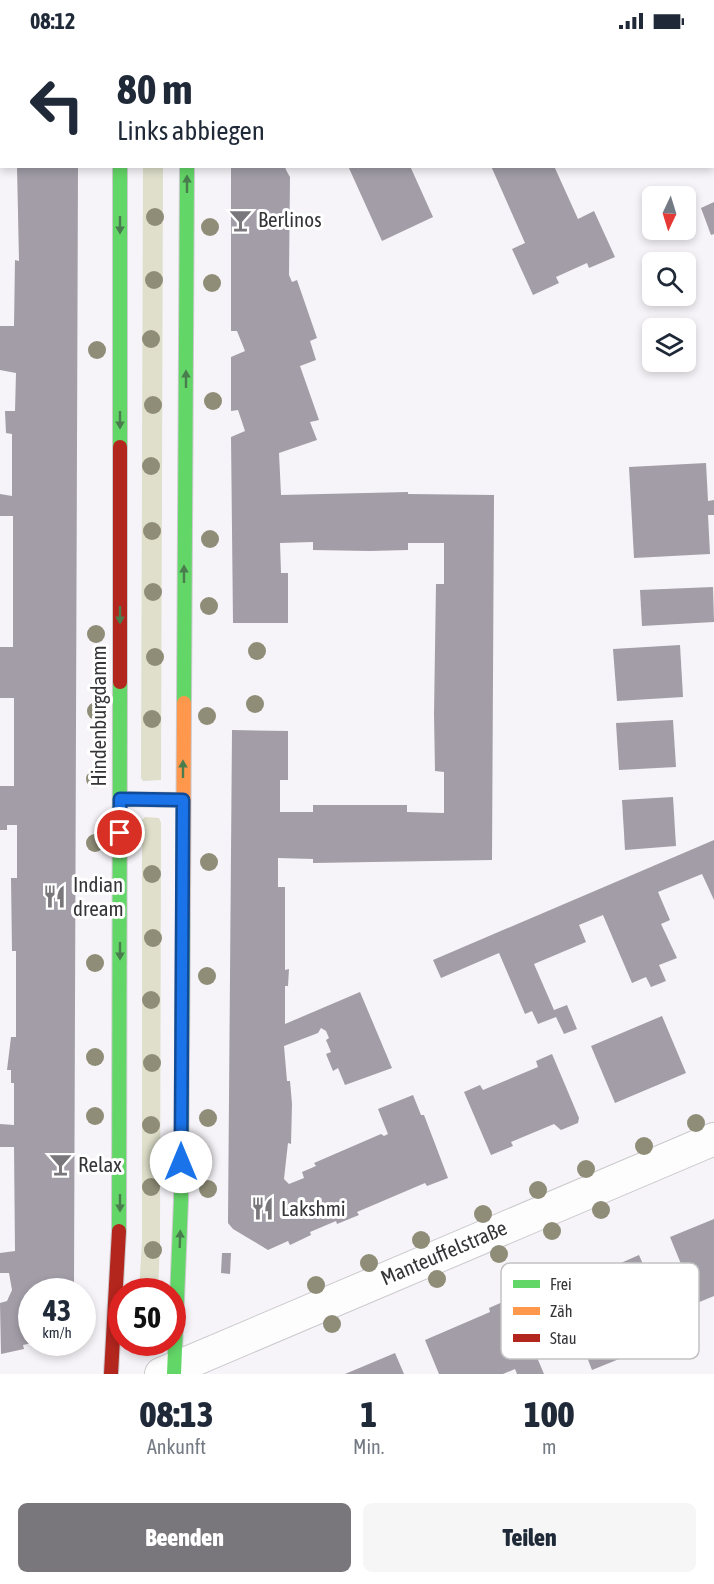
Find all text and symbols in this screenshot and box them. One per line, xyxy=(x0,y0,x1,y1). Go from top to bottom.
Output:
text: 08:12 xyxy=(30,8,75,34)
text: 80 m xyxy=(117,65,192,113)
icon: left xyxy=(18,66,96,144)
text: Links abbiegen xyxy=(117,115,265,146)
one-way arrow xyxy=(182,174,192,193)
north arrow xyxy=(642,186,696,240)
map controls xyxy=(642,186,696,372)
bar icon: Berlinos xyxy=(227,207,253,233)
place label: Berlinos xyxy=(258,207,322,231)
one-way arrow xyxy=(115,215,125,234)
button: search xyxy=(642,252,696,306)
button: layers xyxy=(642,318,696,372)
one-way arrow xyxy=(181,369,190,388)
one-way arrow xyxy=(115,410,125,429)
one-way arrow xyxy=(180,564,189,583)
one-way arrow xyxy=(115,605,125,624)
street label: Hindenburgdamm xyxy=(86,645,110,787)
one-way arrow xyxy=(179,759,188,778)
pin xyxy=(94,807,145,858)
icon: arrive xyxy=(103,816,136,849)
place label: Indian dream xyxy=(73,872,124,920)
restaurant icon: Indian dream xyxy=(42,884,68,910)
one-way arrow xyxy=(115,942,125,961)
position arrow xyxy=(149,1130,213,1194)
bar icon: Relax xyxy=(47,1152,73,1178)
place label: Relax xyxy=(78,1152,122,1176)
one-way arrow xyxy=(115,1193,125,1212)
restaurant icon: Lakshmi xyxy=(250,1196,276,1222)
place label: Lakshmi xyxy=(281,1196,346,1220)
street label: Manteuffelstraße xyxy=(377,1215,510,1289)
one-way arrow xyxy=(175,1229,185,1248)
legend xyxy=(501,1263,699,1359)
text: Frei xyxy=(550,1275,572,1293)
speed limit sign: 50 xyxy=(108,1278,186,1356)
text: 43 xyxy=(43,1293,71,1327)
text: Zäh xyxy=(550,1302,572,1320)
text: km/h xyxy=(42,1324,72,1341)
text: Stau xyxy=(550,1329,577,1347)
text: 08:13 xyxy=(139,1393,214,1435)
text: 1 xyxy=(360,1393,377,1435)
text: 100 xyxy=(524,1393,575,1435)
text: Ankunft xyxy=(147,1435,206,1458)
text: Min. xyxy=(353,1435,384,1458)
text: m xyxy=(542,1435,556,1458)
button: Beenden xyxy=(18,1503,351,1572)
button: Teilen xyxy=(363,1503,696,1572)

